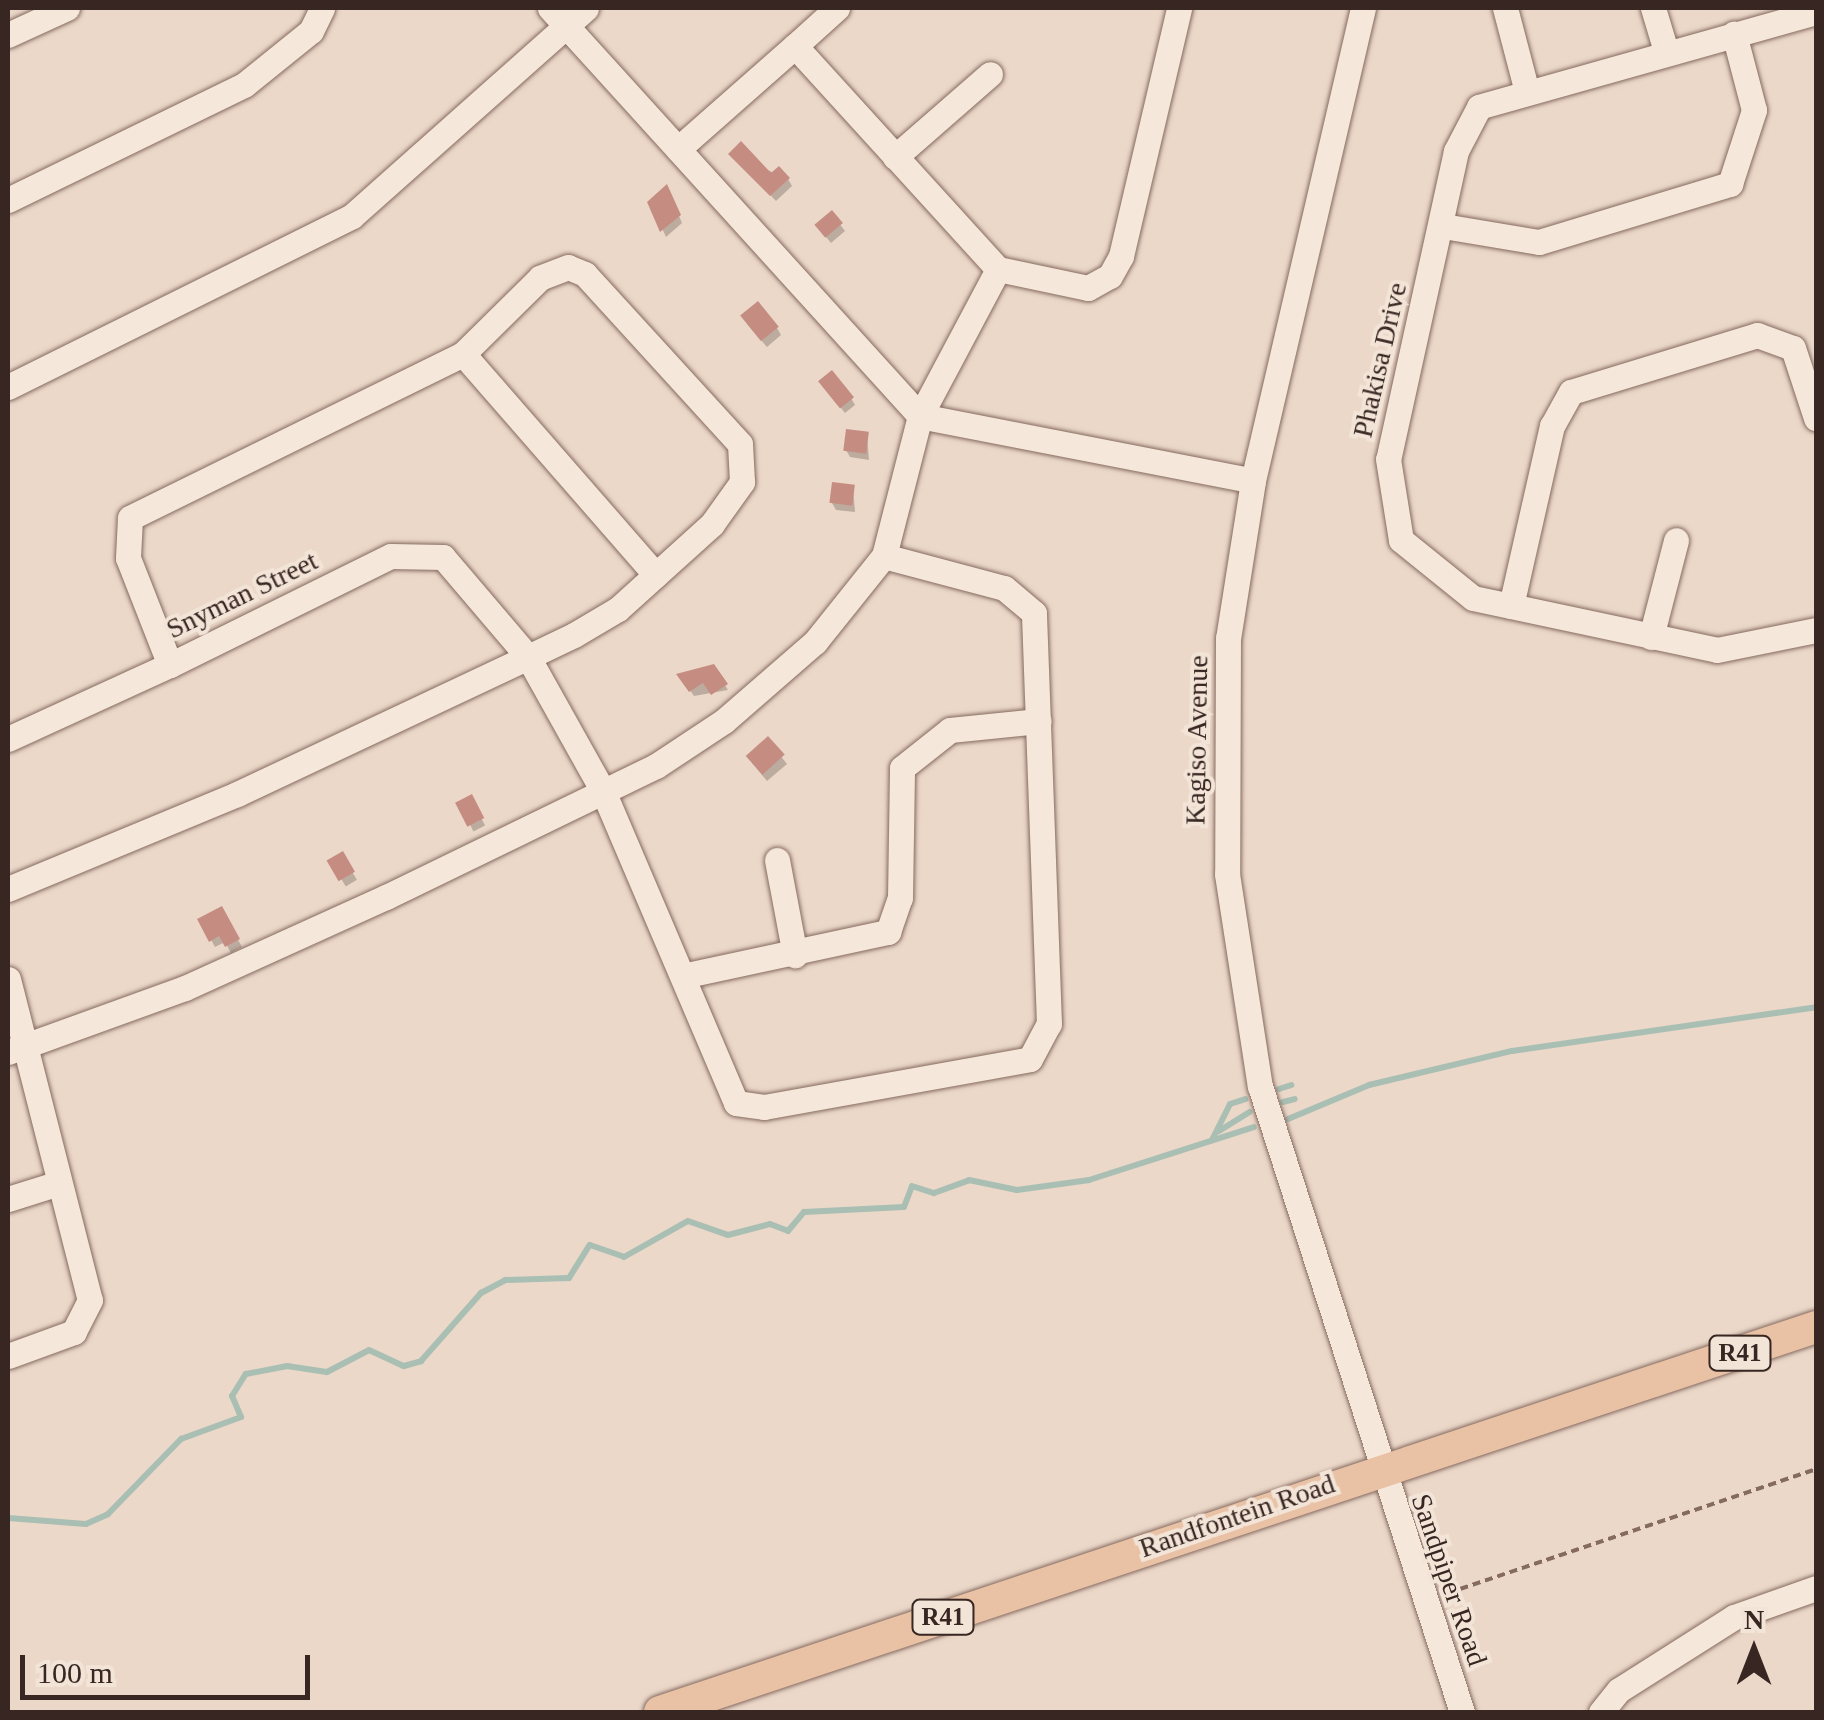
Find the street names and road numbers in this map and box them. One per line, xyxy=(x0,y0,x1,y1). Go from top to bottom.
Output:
street label: Phakisa Drive xyxy=(1346,279,1414,441)
street label: Snyman Street xyxy=(161,544,323,646)
street label: Kagiso Avenue xyxy=(1179,654,1215,826)
road number: R41 xyxy=(1708,1333,1772,1373)
street label: Randfontein Road xyxy=(1135,1467,1339,1565)
street label: Sandpiper Road xyxy=(1404,1490,1494,1670)
road number: R41 xyxy=(910,1597,976,1637)

